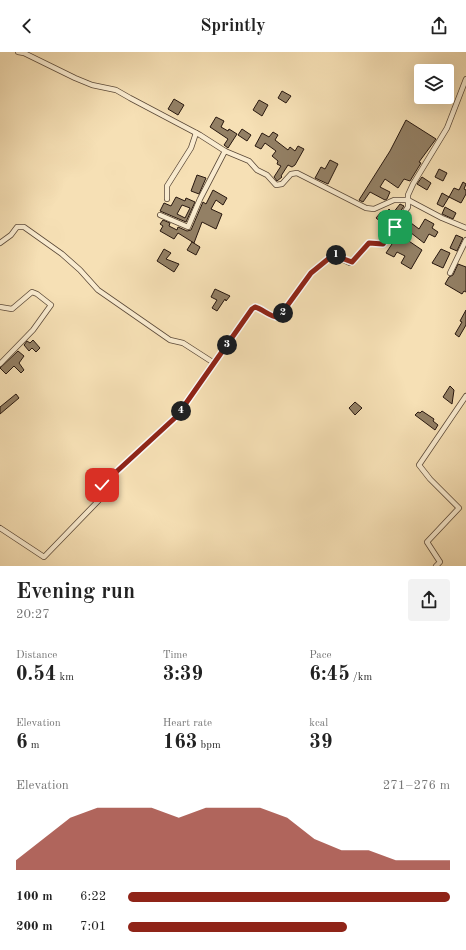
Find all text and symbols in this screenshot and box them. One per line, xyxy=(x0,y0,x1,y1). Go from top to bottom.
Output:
icon: back xyxy=(16,15,38,37)
icon: share xyxy=(428,15,450,37)
text: Sprintly xyxy=(200,17,266,35)
map controls xyxy=(414,64,454,104)
button: layers xyxy=(414,64,454,104)
pin xyxy=(378,210,412,244)
icon: arrive xyxy=(384,216,406,238)
pin: 1 xyxy=(326,245,346,265)
text: 1 xyxy=(333,249,339,260)
pin: 2 xyxy=(273,303,293,323)
text: 2 xyxy=(280,307,286,318)
pin: 3 xyxy=(217,335,237,355)
text: 3 xyxy=(224,339,230,350)
pin: 4 xyxy=(171,401,191,421)
text: 4 xyxy=(178,405,184,416)
pin xyxy=(85,468,119,502)
icon: check xyxy=(91,474,113,496)
button: share xyxy=(408,579,450,621)
text: Evening run xyxy=(16,581,135,603)
text: 20:27 xyxy=(16,608,50,621)
text: Distance xyxy=(16,650,57,661)
text: Time xyxy=(163,650,187,661)
text: Pace xyxy=(309,650,332,661)
text: 0.54 xyxy=(16,665,56,685)
text: 3:39 xyxy=(163,665,203,685)
text: 6:45 xyxy=(309,665,350,685)
text: km xyxy=(56,672,74,683)
text: /km xyxy=(350,672,372,683)
text: Elevation xyxy=(16,718,61,729)
text: Heart rate xyxy=(163,718,212,729)
text: kcal xyxy=(309,718,328,729)
text: 6 xyxy=(16,733,28,753)
text: 163 xyxy=(163,733,197,753)
text: 39 xyxy=(309,733,333,753)
text: m xyxy=(28,740,39,751)
text: bpm xyxy=(197,740,221,751)
text: Elevation xyxy=(16,779,69,792)
text: 271–276 m xyxy=(383,779,450,792)
text: 100 m xyxy=(16,890,53,903)
text: 6:22 xyxy=(80,890,106,903)
text: 200 m xyxy=(16,920,53,933)
text: 7:01 xyxy=(80,920,106,933)

